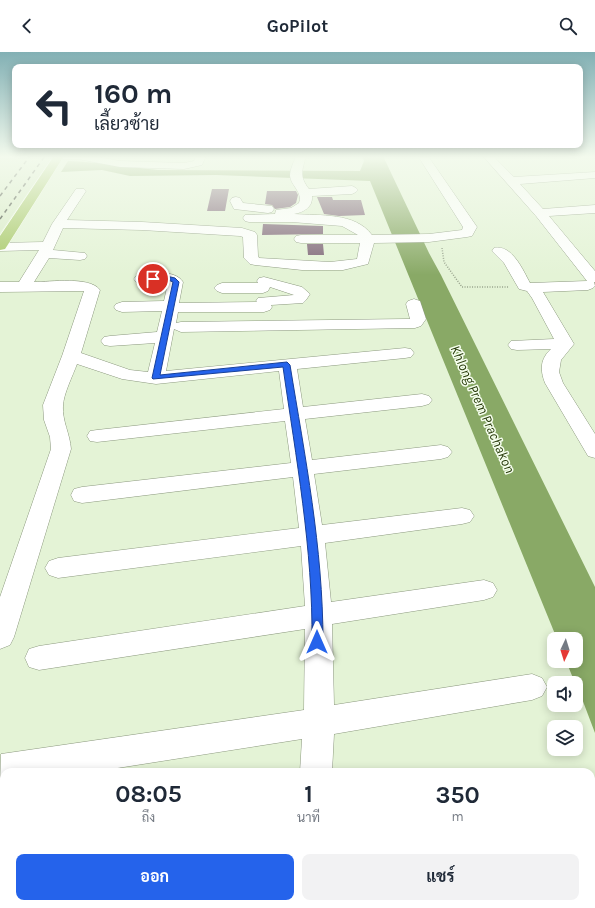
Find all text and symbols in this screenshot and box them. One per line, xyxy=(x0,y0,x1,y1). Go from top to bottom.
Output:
icon: back xyxy=(16,15,38,37)
text: GoPilot xyxy=(267,15,328,37)
icon: search xyxy=(557,15,579,37)
text: 160 m xyxy=(94,77,172,110)
icon: left xyxy=(28,80,80,132)
text: เลี้ยวซ้าย xyxy=(94,113,160,135)
pin xyxy=(136,262,170,296)
icon: arrive xyxy=(142,268,164,290)
water label: Khlong Prem Prachakon xyxy=(447,343,518,476)
position arrow xyxy=(296,621,338,663)
north arrow xyxy=(547,632,583,668)
map controls xyxy=(547,632,583,756)
button: sound xyxy=(547,676,583,712)
button: layers xyxy=(547,720,583,756)
text: 08:05 xyxy=(115,780,182,808)
text: 1 xyxy=(304,780,313,808)
text: 350 xyxy=(436,781,480,809)
text: m xyxy=(451,809,464,824)
text: ถึง xyxy=(142,810,155,825)
text: นาที xyxy=(297,810,320,825)
button: ออก xyxy=(16,854,294,900)
button: แชร์ xyxy=(302,854,579,900)

